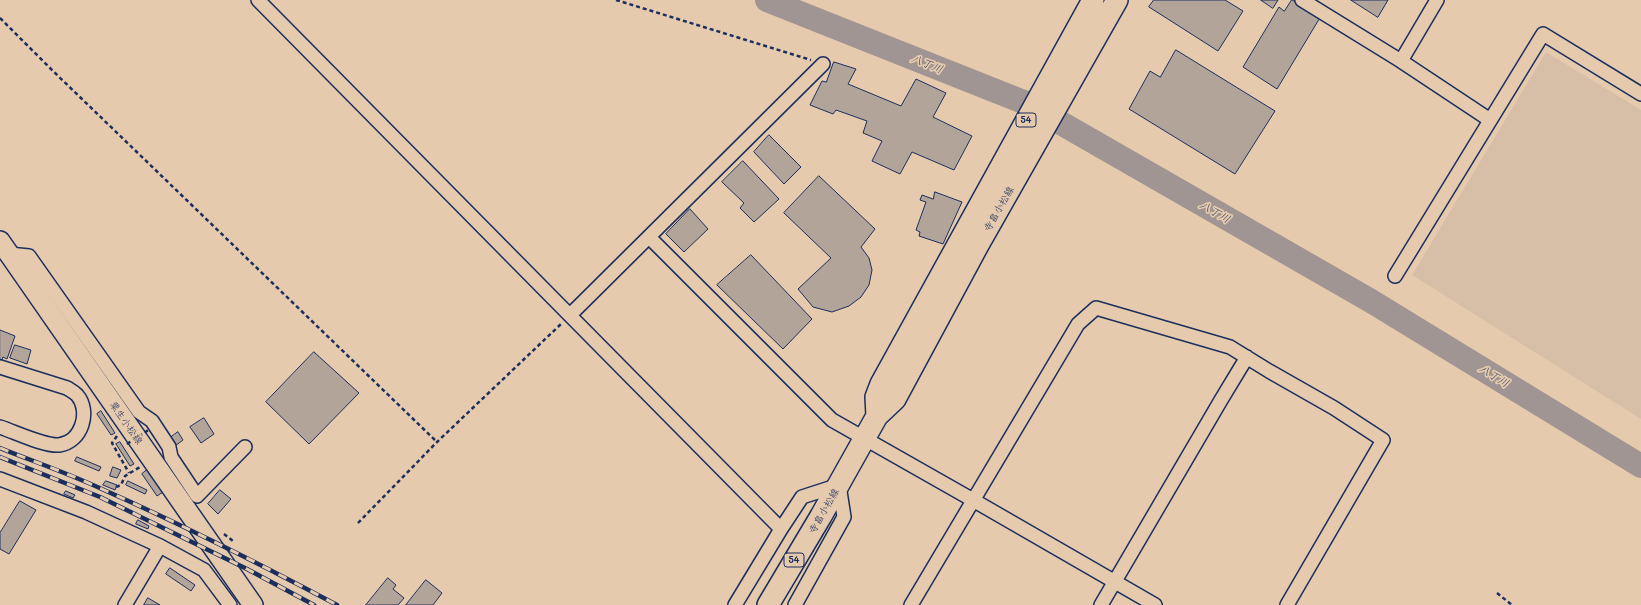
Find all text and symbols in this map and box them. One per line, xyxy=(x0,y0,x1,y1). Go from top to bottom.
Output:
water label: 八丁川 xyxy=(909,52,945,76)
road number: 54 xyxy=(1016,113,1036,127)
street label: 寺畠小松線 xyxy=(981,184,1017,234)
water label: 八丁川 xyxy=(1197,198,1233,226)
water label: 八丁川 xyxy=(1477,362,1511,390)
street label: 粟生小松線 xyxy=(107,399,145,447)
street label: 寺畠小松線 xyxy=(806,486,842,536)
road number: 54 xyxy=(784,553,804,567)

